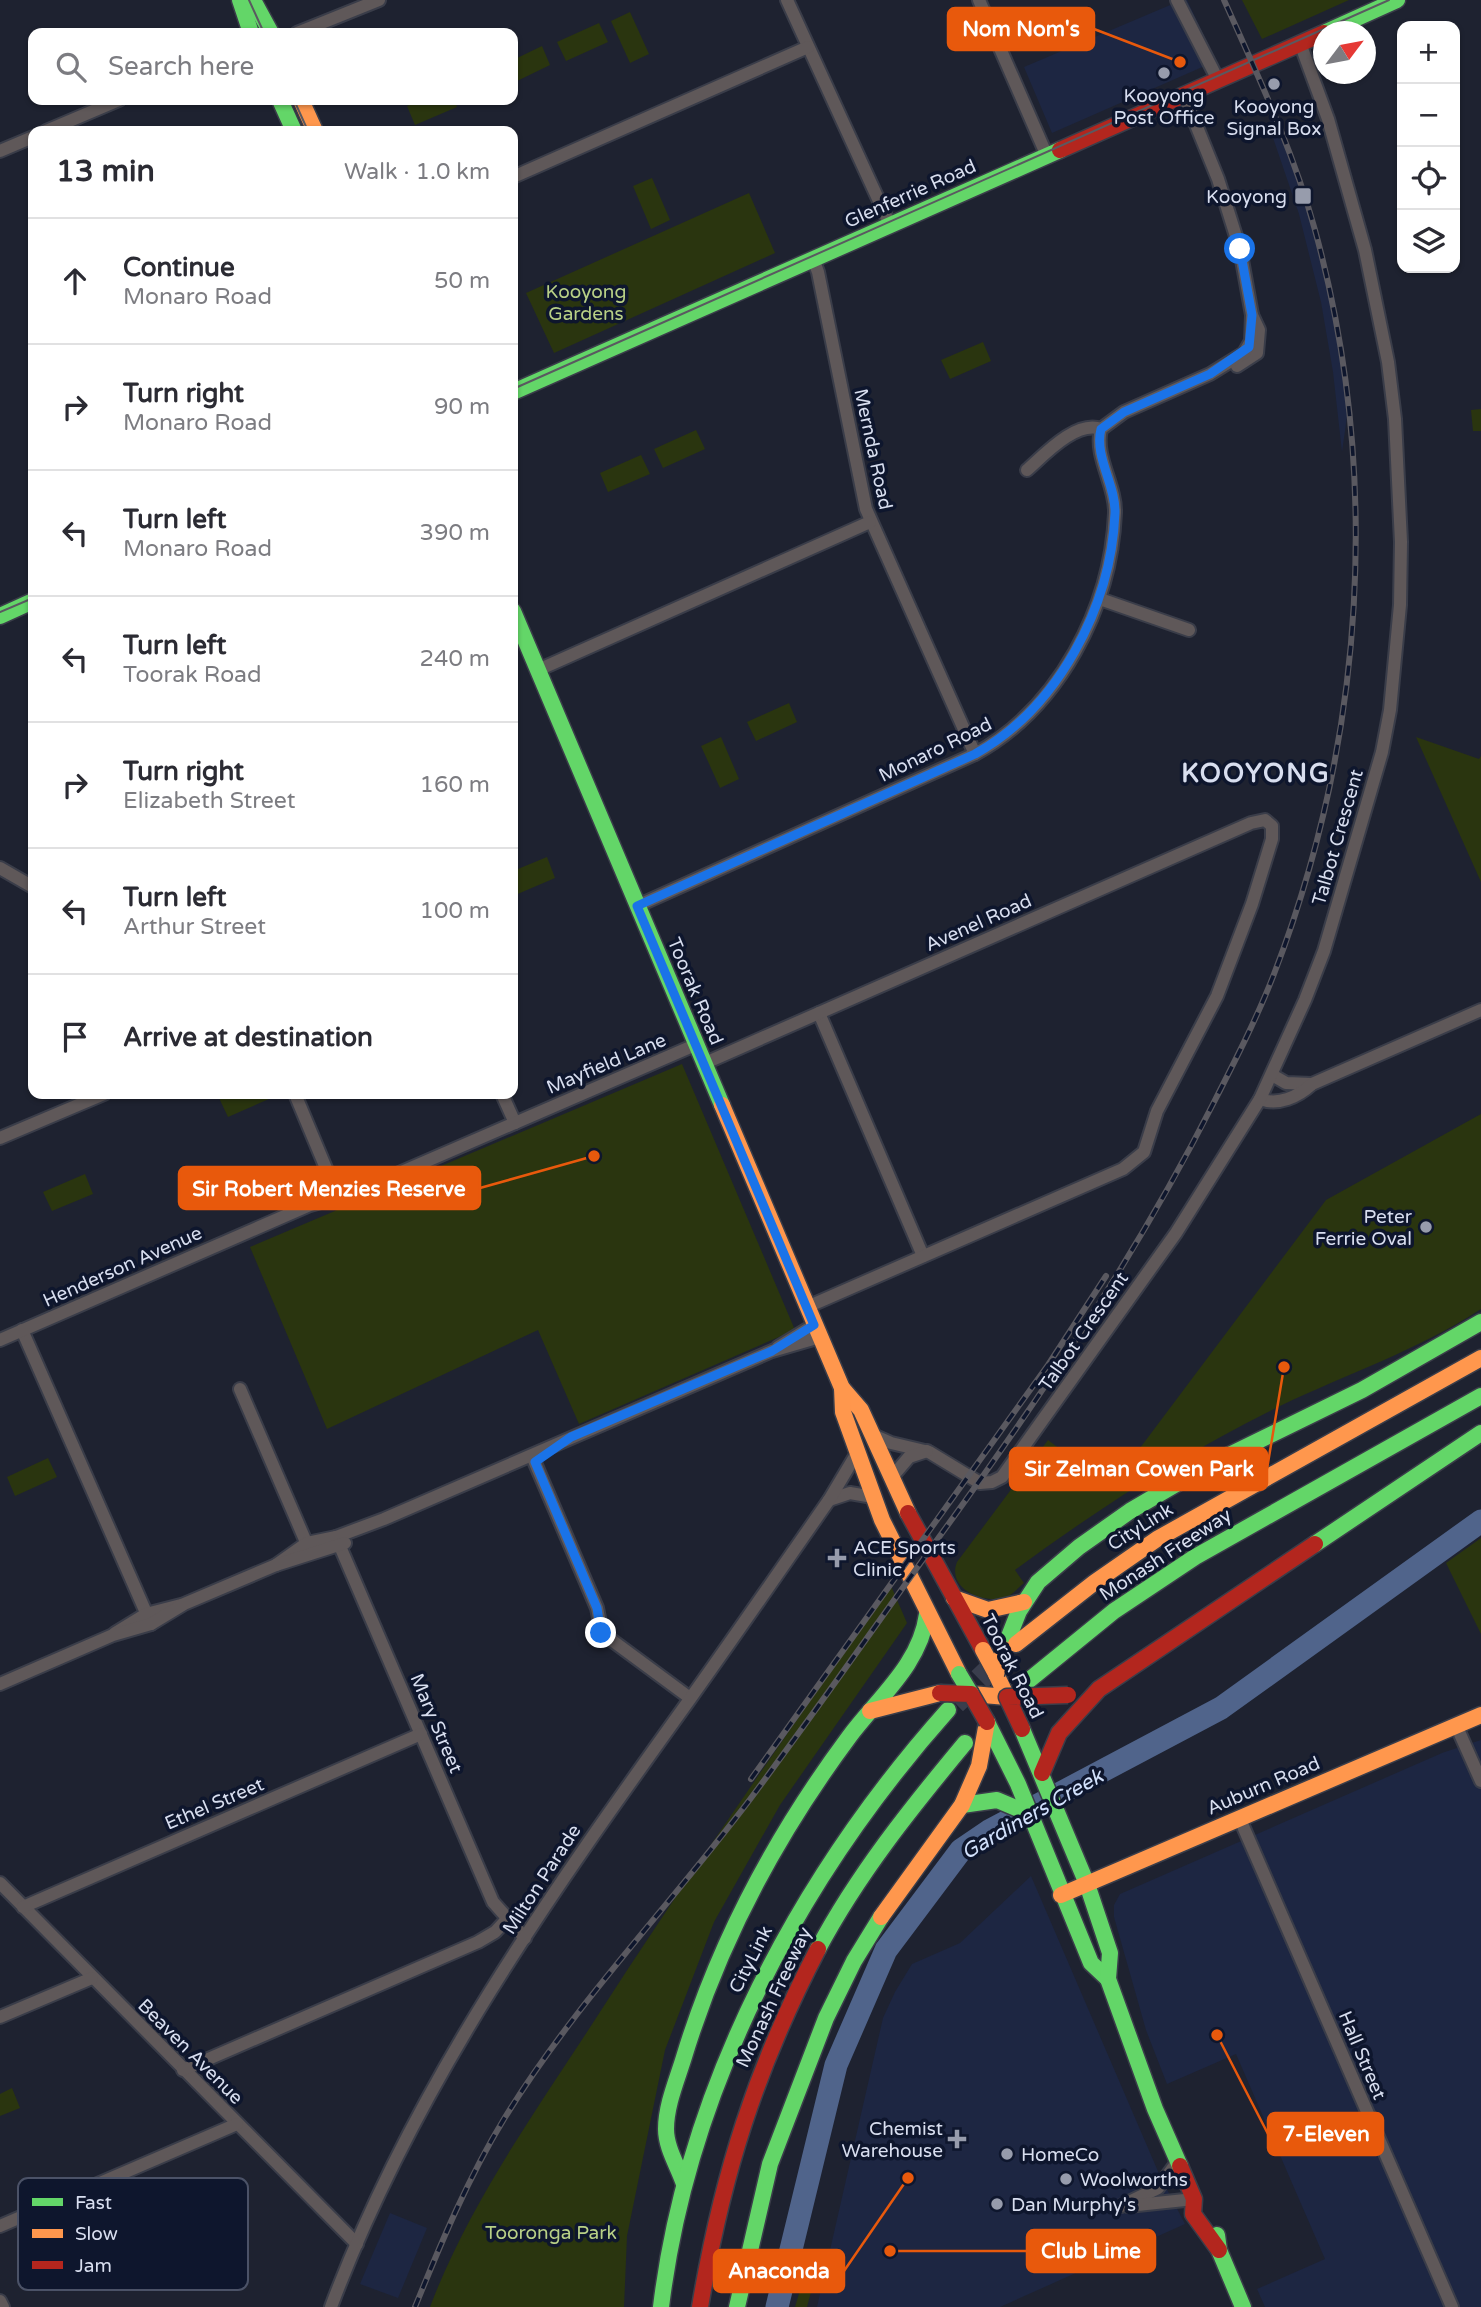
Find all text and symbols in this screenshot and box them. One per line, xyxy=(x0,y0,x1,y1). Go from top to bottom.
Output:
callout: Nom Nom's xyxy=(948,8,1094,50)
text: Nom Nom's xyxy=(962,17,1080,42)
north arrow xyxy=(1313,21,1376,84)
map controls xyxy=(1397,21,1460,273)
button: + xyxy=(1397,21,1460,84)
search box xyxy=(28,28,518,105)
icon: search xyxy=(52,48,90,86)
text: Search here xyxy=(108,51,254,82)
marker: Kooyong Post Office xyxy=(1156,65,1172,81)
marker: Kooyong Signal Box xyxy=(1266,76,1282,92)
button: − xyxy=(1397,84,1460,147)
place label: Kooyong Post Office xyxy=(1113,85,1215,129)
place label: Kooyong Signal Box xyxy=(1227,96,1321,140)
button: locate xyxy=(1397,147,1460,210)
text: 13 min xyxy=(56,153,155,190)
street label: Glenferrie Road xyxy=(841,155,979,233)
text: Walk · 1.0 km xyxy=(344,158,490,186)
place label: Kooyong xyxy=(1206,186,1287,208)
marker: Kooyong xyxy=(1293,186,1313,206)
button: layers xyxy=(1397,210,1460,273)
route start xyxy=(1224,233,1255,264)
text: Continue xyxy=(123,252,235,283)
icon: ahead xyxy=(56,262,94,300)
text: 50 m xyxy=(434,267,490,295)
park label: Kooyong Gardens xyxy=(546,281,626,325)
text: Monaro Road xyxy=(123,283,272,311)
text: Turn right xyxy=(123,378,244,409)
street label: Mernda Road xyxy=(849,387,897,512)
icon: right xyxy=(56,388,94,426)
text: 90 m xyxy=(434,393,490,421)
text: Monaro Road xyxy=(123,409,272,437)
text: Turn left xyxy=(123,504,226,535)
icon: left xyxy=(56,514,94,552)
text: 390 m xyxy=(420,519,490,547)
text: Monaro Road xyxy=(123,535,272,563)
text: Turn left xyxy=(123,630,226,661)
icon: left xyxy=(56,640,94,678)
text: 240 m xyxy=(420,645,490,673)
text: Toorak Road xyxy=(123,661,262,689)
street label: Monaro Road xyxy=(875,713,996,787)
text: Turn right xyxy=(123,756,244,787)
district label: KOOYONG xyxy=(1181,758,1331,789)
icon: right xyxy=(56,766,94,804)
street label: Talbot Crescent xyxy=(1308,767,1368,908)
text: 160 m xyxy=(420,771,490,799)
text: Elizabeth Street xyxy=(123,787,296,815)
text: Turn left xyxy=(123,882,226,913)
street label: Avenel Road xyxy=(922,890,1035,956)
icon: left xyxy=(56,892,94,930)
text: 100 m xyxy=(420,897,490,925)
text: Arthur Street xyxy=(123,913,266,941)
street label: Toorak Road xyxy=(663,934,728,1048)
icon: arrive xyxy=(56,1018,94,1056)
text: Arrive at destination xyxy=(123,1022,373,1053)
street label: Mayfield Lane xyxy=(543,1029,669,1099)
callout: Sir Robert Menzies Reserve xyxy=(179,1167,480,1209)
text: Sir Robert Menzies Reserve xyxy=(192,1177,466,1202)
place label: Peter Ferrie Oval xyxy=(1315,1206,1413,1250)
marker: Peter Ferrie Oval xyxy=(1418,1219,1434,1235)
street label: Henderson Avenue xyxy=(40,1222,205,1312)
street label: Talbot Crescent xyxy=(1035,1268,1133,1395)
callout: Sir Zelman Cowen Park xyxy=(1010,1448,1267,1490)
text: Sir Zelman Cowen Park xyxy=(1024,1457,1254,1482)
street label: CityLink xyxy=(1104,1498,1177,1555)
street label: Monash Freeway xyxy=(1096,1504,1236,1606)
place label: ACE Sports Clinic xyxy=(853,1537,956,1581)
marker: ACE Sports Clinic xyxy=(827,1548,847,1568)
street label: Toorak Road xyxy=(976,1610,1048,1722)
route end xyxy=(585,1617,616,1648)
street label: Mary Street xyxy=(405,1670,467,1776)
street label: Auburn Road xyxy=(1204,1752,1323,1820)
water label: Gardiners Creek xyxy=(957,1763,1109,1865)
street label: Ethel Street xyxy=(162,1773,267,1835)
street label: Milton Parade xyxy=(498,1821,586,1939)
street label: CityLink xyxy=(725,1922,777,1997)
street label: Monash Freeway xyxy=(732,1924,816,2071)
street label: Beaven Avenue xyxy=(133,1995,247,2109)
street label: Hall Street xyxy=(1334,2008,1391,2103)
callout: 7-Eleven xyxy=(1268,2113,1383,2155)
place label: Chemist Warehouse xyxy=(842,2118,943,2162)
text: 7-Eleven xyxy=(1282,2122,1370,2147)
marker: Chemist Warehouse xyxy=(949,2131,965,2147)
place label: HomeCo xyxy=(1021,2144,1099,2166)
marker: HomeCo xyxy=(999,2146,1015,2162)
place label: Woolworths xyxy=(1080,2169,1188,2191)
marker: Woolworths xyxy=(1058,2171,1074,2187)
legend xyxy=(18,2178,248,2290)
text: Fast xyxy=(75,2192,112,2214)
place label: Dan Murphy's xyxy=(1011,2194,1136,2216)
marker: Dan Murphy's xyxy=(989,2196,1005,2212)
park label: Tooronga Park xyxy=(485,2222,617,2244)
text: Slow xyxy=(75,2223,118,2245)
callout: Club Lime xyxy=(1027,2230,1155,2272)
text: Club Lime xyxy=(1041,2239,1141,2264)
callout: Anaconda xyxy=(714,2250,844,2292)
text: Jam xyxy=(75,2255,112,2277)
text: Anaconda xyxy=(728,2259,830,2284)

